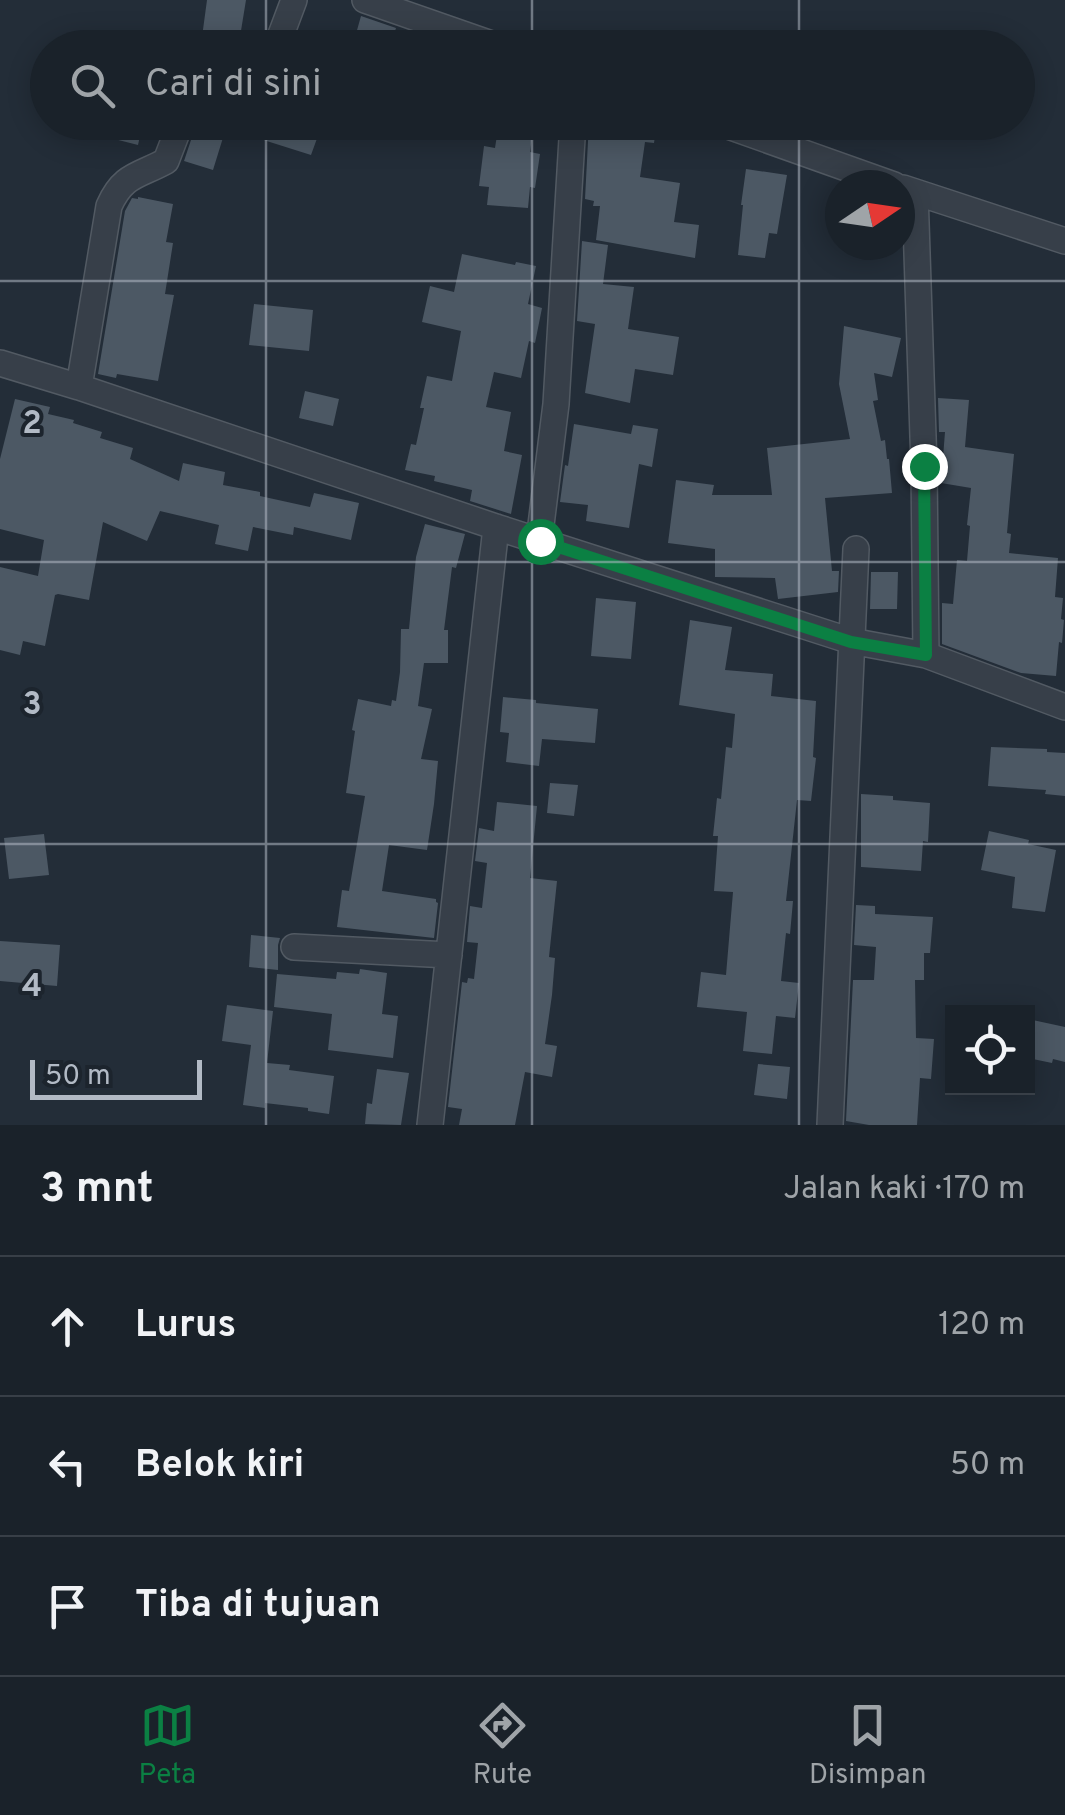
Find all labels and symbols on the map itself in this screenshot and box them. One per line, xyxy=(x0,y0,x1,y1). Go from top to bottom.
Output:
north arrow xyxy=(825,170,915,260)
text: 2 xyxy=(22,405,42,445)
route end xyxy=(902,444,948,490)
route start xyxy=(518,519,564,565)
text: 3 xyxy=(22,686,42,726)
text: 4 xyxy=(22,968,42,1008)
scale bar xyxy=(30,1055,202,1100)

